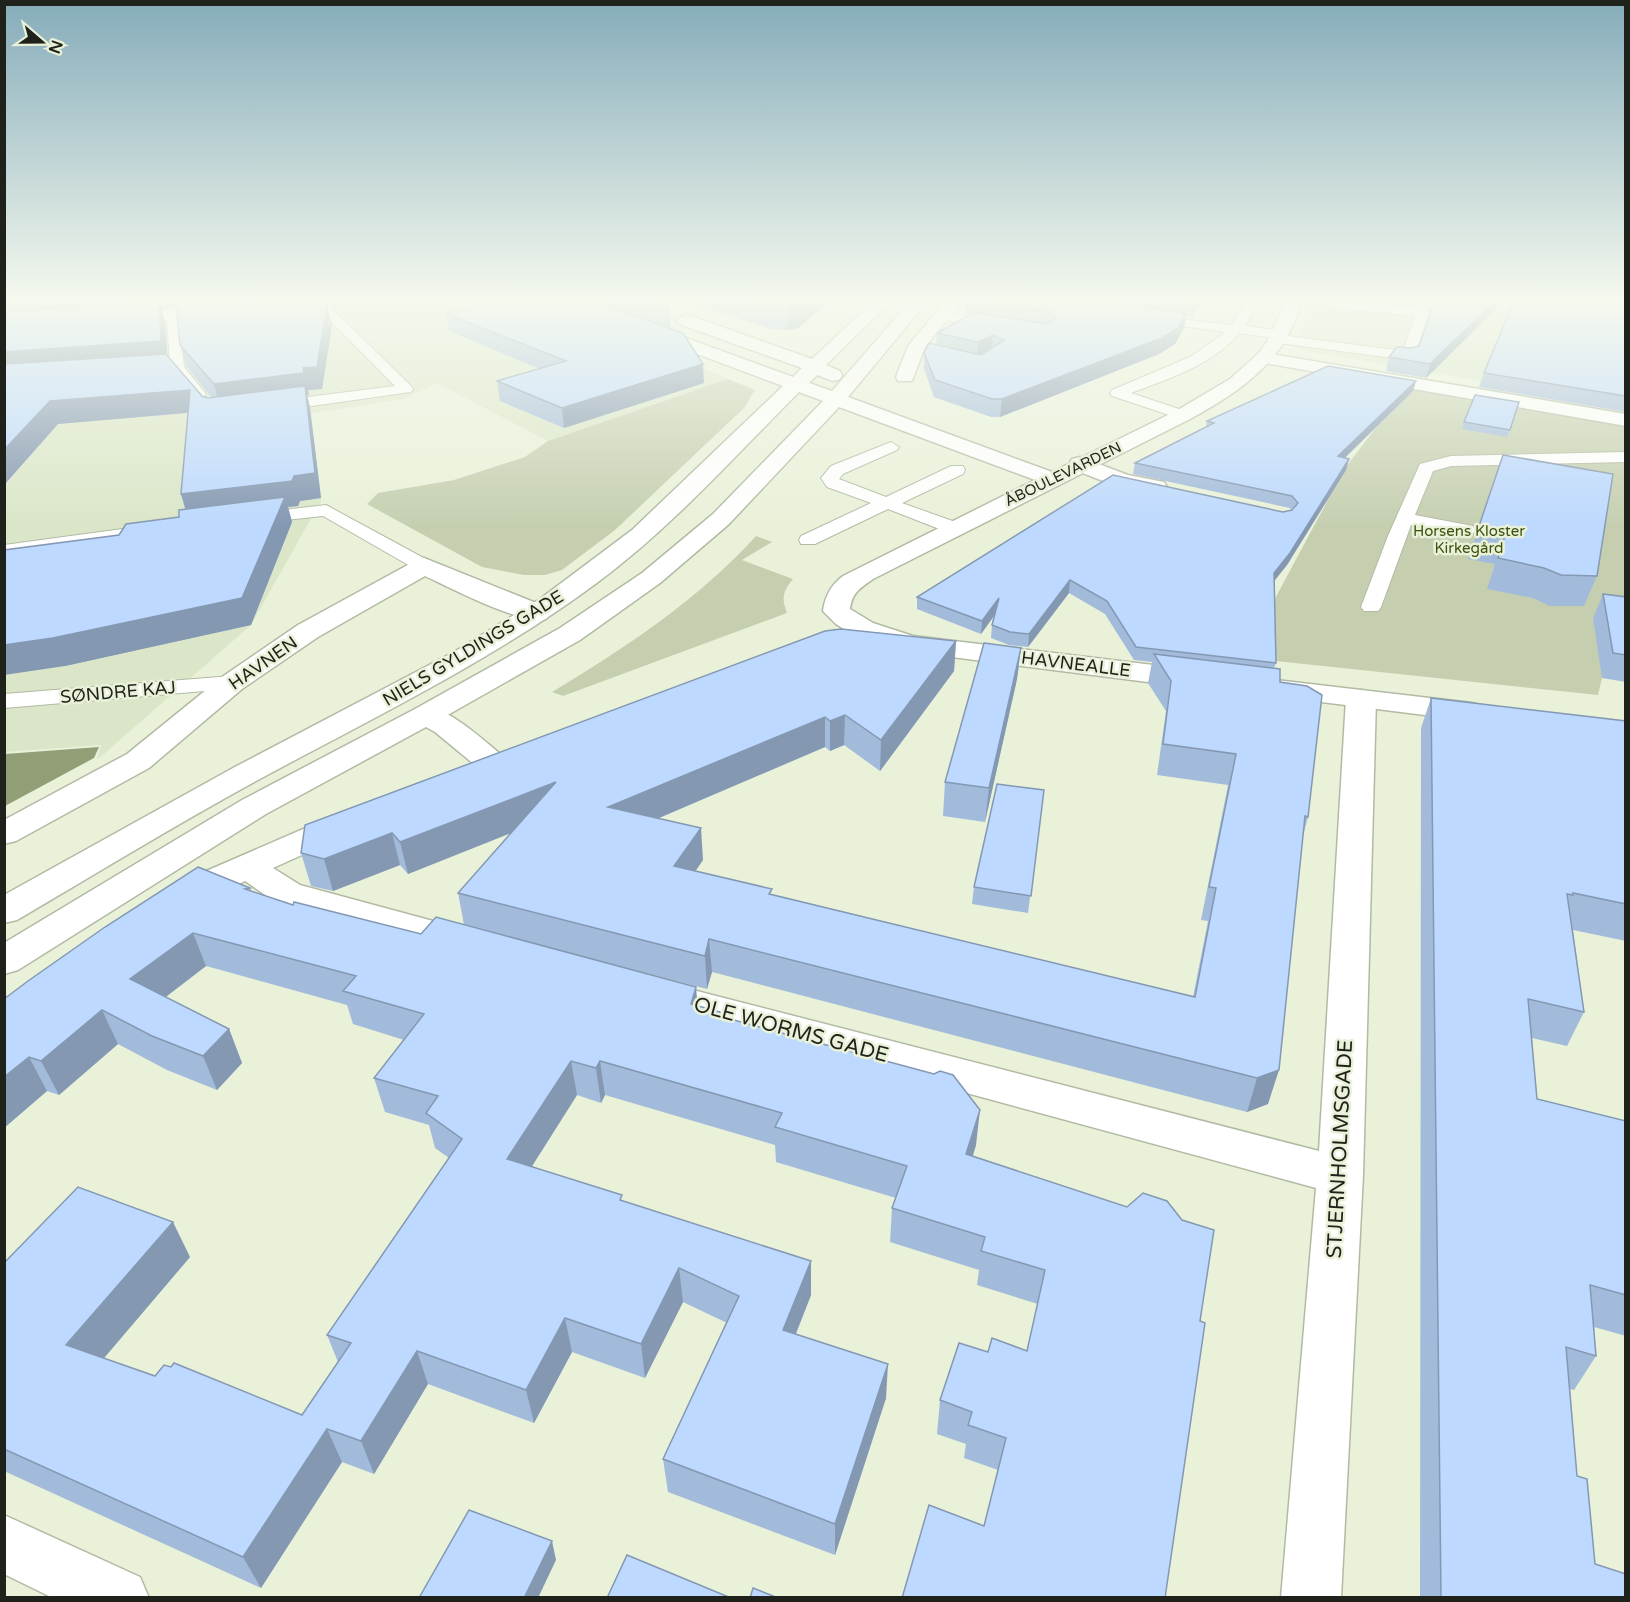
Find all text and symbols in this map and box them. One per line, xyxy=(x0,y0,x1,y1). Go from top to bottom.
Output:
north arrow xyxy=(12,12,72,72)
text: N xyxy=(44,37,67,56)
street label: ÅBOULEVARDEN xyxy=(1002,438,1124,510)
park label: Horsens Kloster Kirkegård xyxy=(1413,522,1525,557)
street label: NIELS GYLDINGS GADE xyxy=(379,585,567,711)
street label: HAVNEN xyxy=(224,631,302,695)
street label: HAVNEALLE xyxy=(1020,646,1132,682)
street label: SØNDRE KAJ xyxy=(59,676,177,708)
street label: OLE WORMS GADE xyxy=(691,992,891,1068)
street label: STJERNHOLMSGADE xyxy=(1322,1039,1358,1259)

